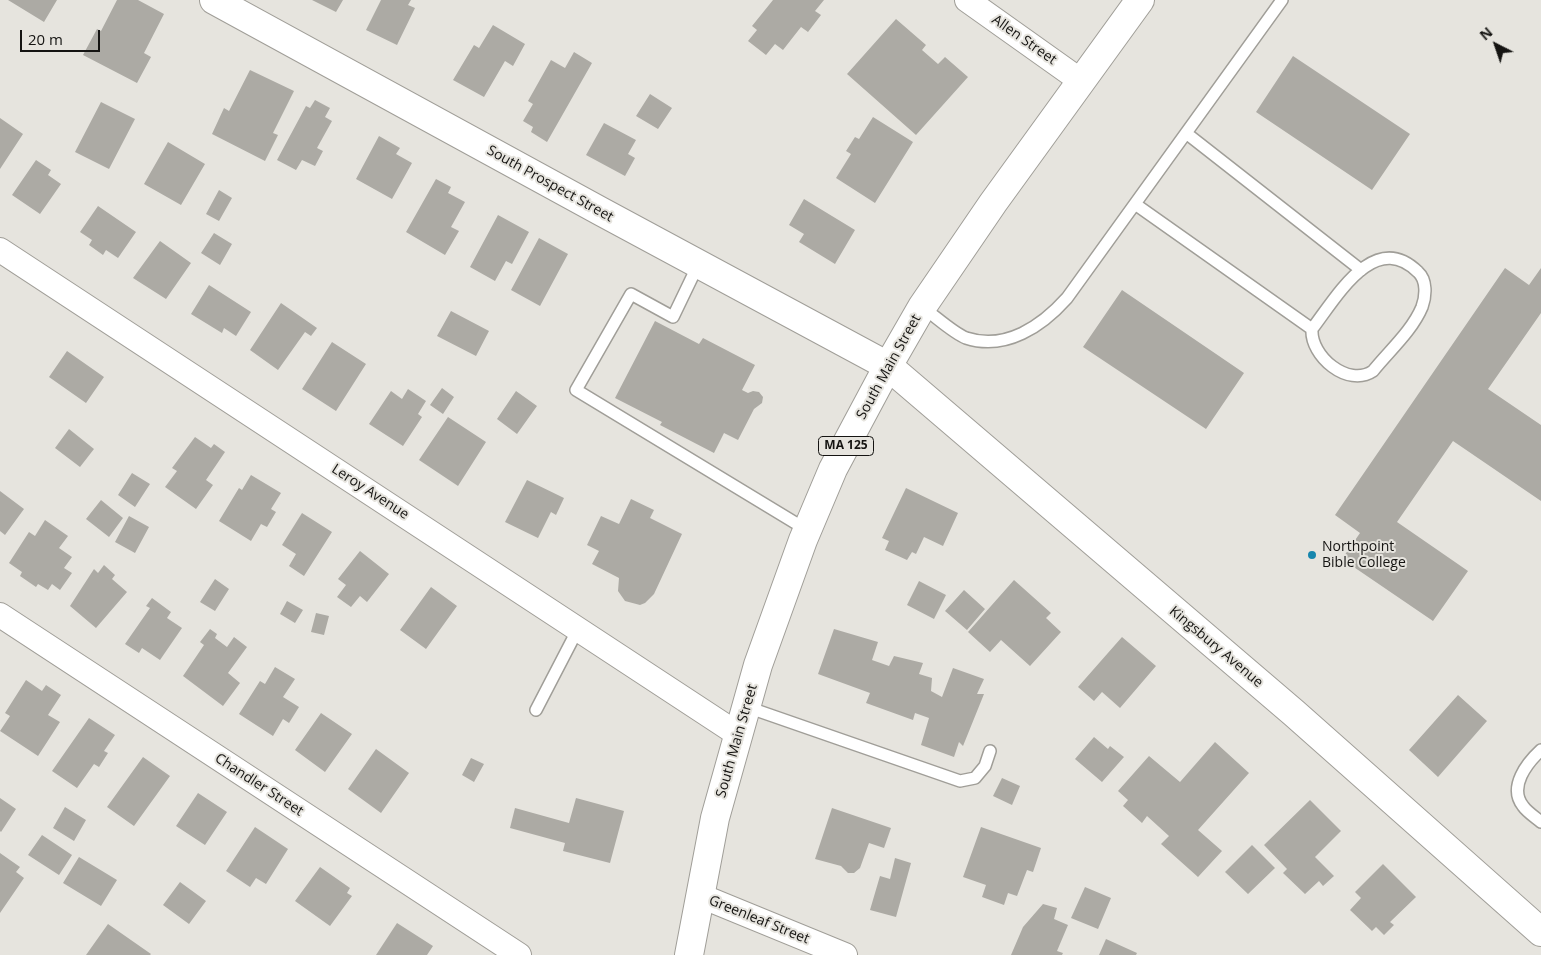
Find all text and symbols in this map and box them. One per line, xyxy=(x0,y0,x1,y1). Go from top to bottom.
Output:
street label: Allen Street xyxy=(988,12,1060,68)
scale bar xyxy=(22,20,102,52)
north arrow xyxy=(1471,20,1521,70)
text: N xyxy=(1475,22,1496,44)
text: 20 m xyxy=(28,29,63,49)
street label: South Prospect Street xyxy=(484,142,616,226)
street label: South Main Street xyxy=(853,312,925,422)
road number: MA 125 xyxy=(818,436,874,456)
street label: Leroy Avenue xyxy=(328,461,412,523)
place label: Northpoint Bible College xyxy=(1322,539,1406,572)
marker: Northpoint Bible College xyxy=(1306,549,1318,561)
street label: Kingsbury Avenue xyxy=(1166,603,1266,691)
street label: South Main Street xyxy=(713,682,761,800)
street label: Chandler Street xyxy=(212,750,306,820)
street label: Greenleaf Street xyxy=(706,892,812,948)

